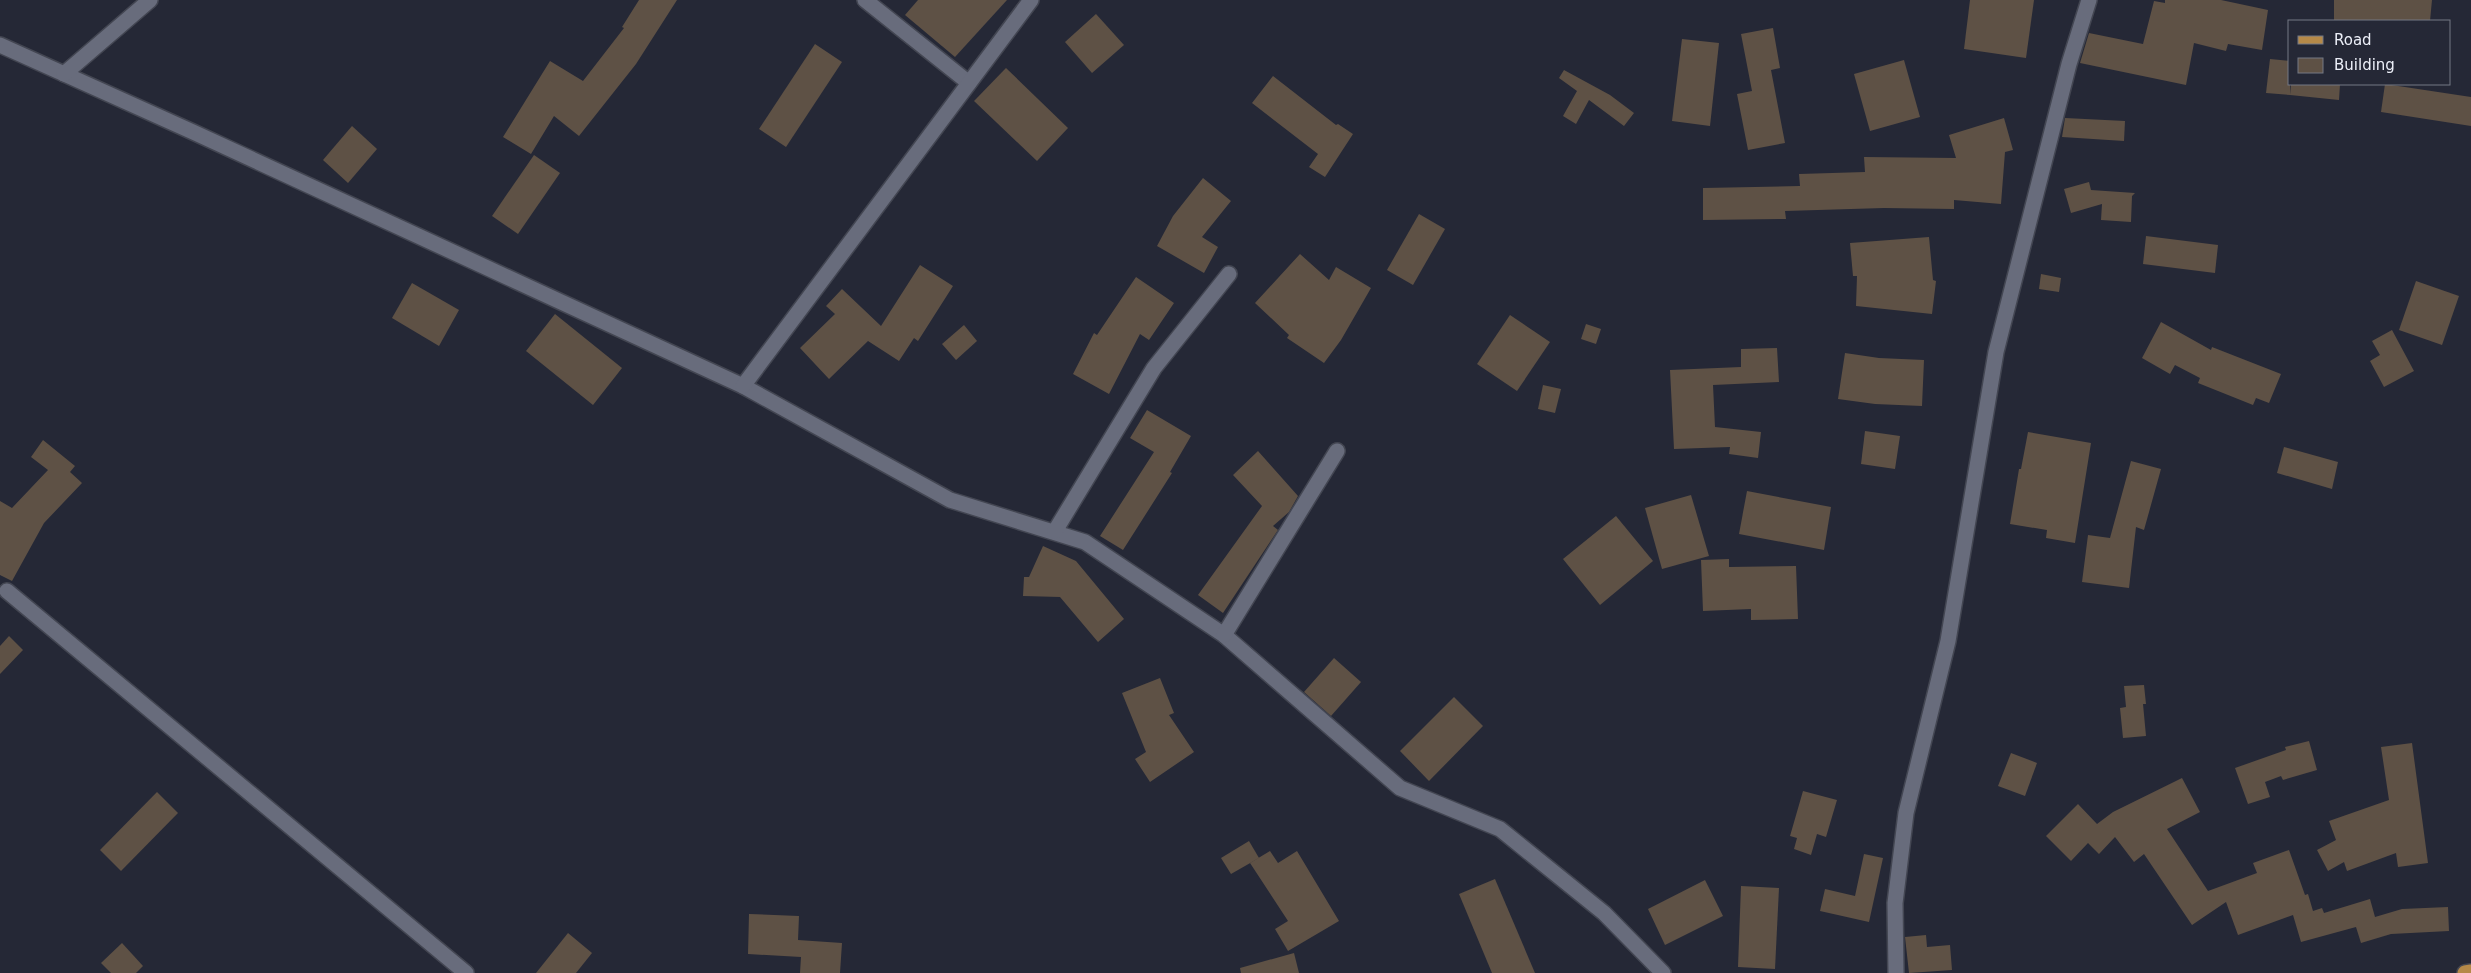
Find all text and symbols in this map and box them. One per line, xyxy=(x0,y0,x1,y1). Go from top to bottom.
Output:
legend xyxy=(2288,20,2451,85)
text: Road xyxy=(2334,31,2372,49)
text: Building xyxy=(2334,56,2395,74)

